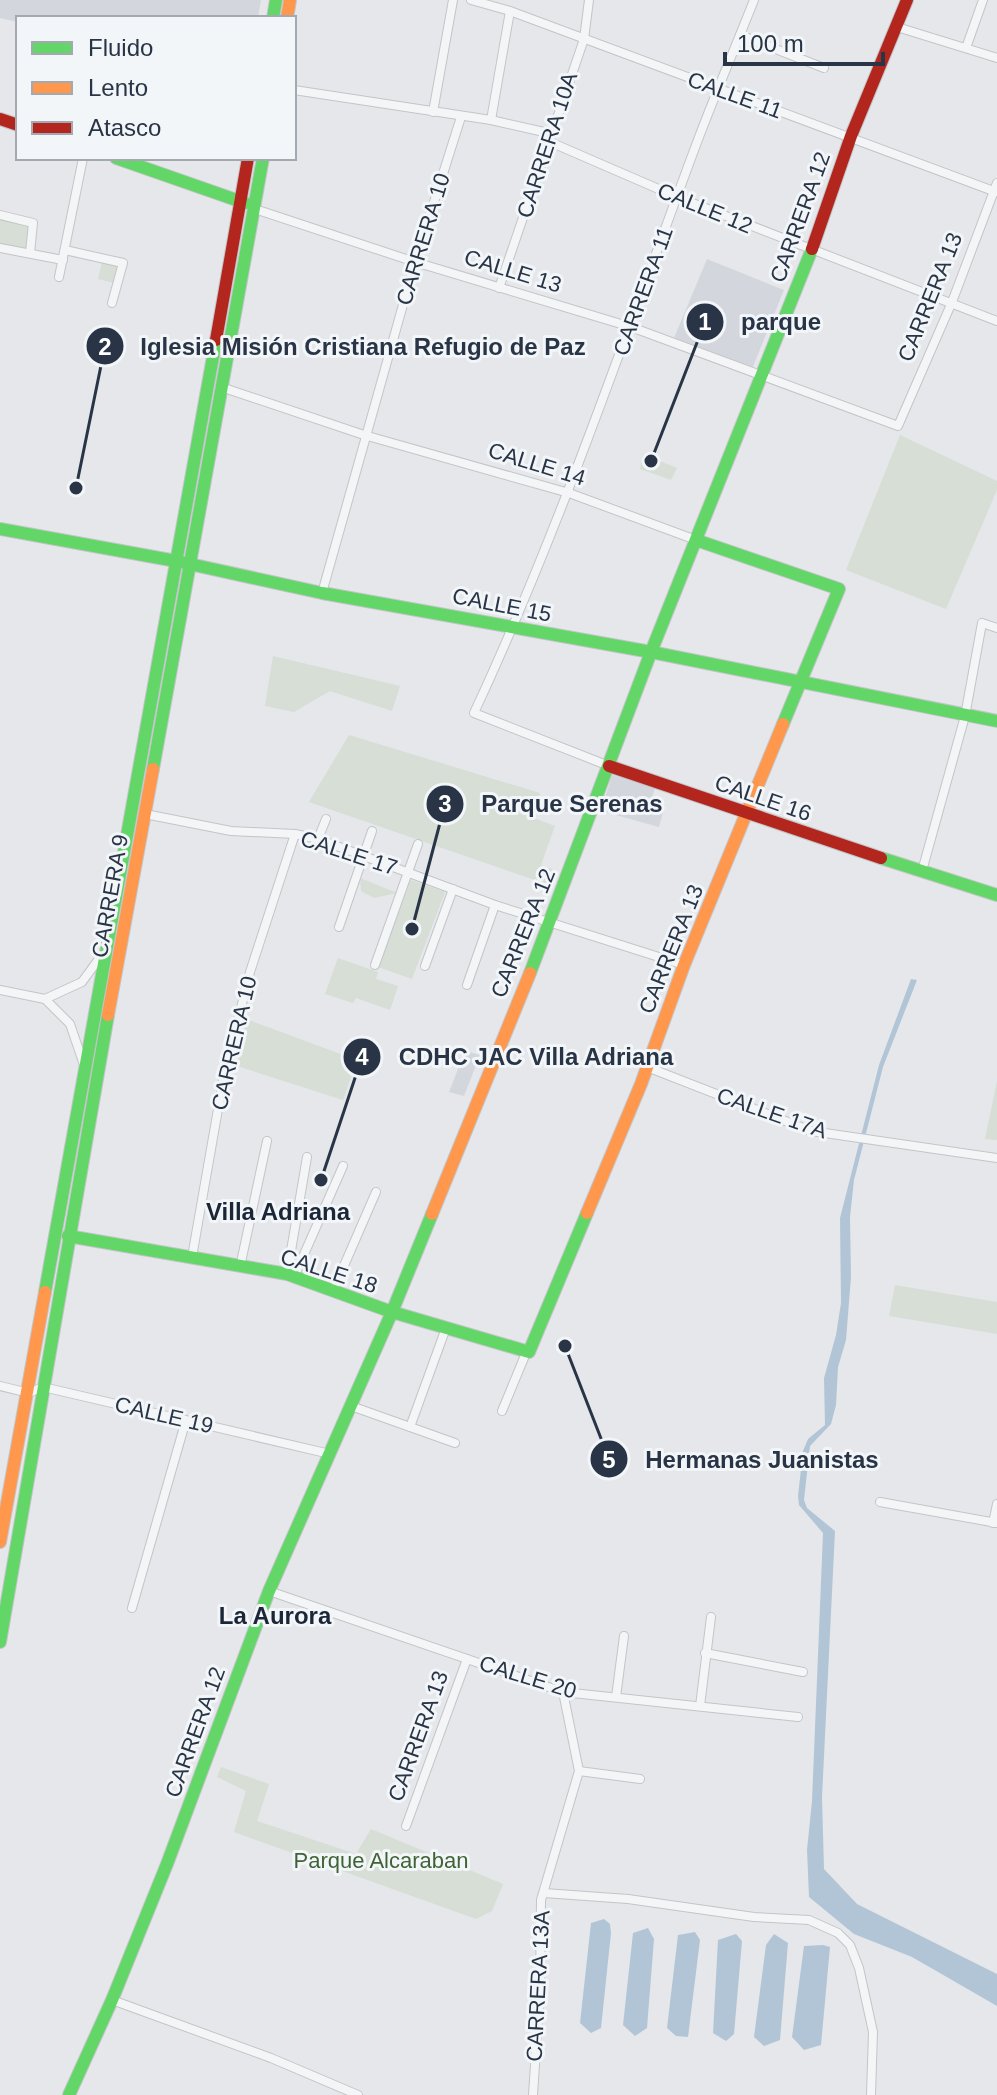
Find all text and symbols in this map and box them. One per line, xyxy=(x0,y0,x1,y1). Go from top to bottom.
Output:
legend xyxy=(16,16,296,160)
scale bar xyxy=(725,16,883,66)
text: 100 m xyxy=(737,30,804,57)
text: Fluido xyxy=(88,34,153,61)
street label: CALLE 11 xyxy=(684,66,786,124)
street label: CARRERA 10A xyxy=(512,69,582,221)
text: Lento xyxy=(88,74,148,101)
text: Atasco xyxy=(88,114,161,141)
street label: CARRERA 12 xyxy=(765,148,835,286)
street label: CARRERA 10 xyxy=(391,170,455,308)
street label: CALLE 12 xyxy=(654,178,756,238)
street label: CARRERA 11 xyxy=(608,223,678,359)
street label: CARRERA 13 xyxy=(893,229,967,365)
street label: CALLE 13 xyxy=(461,244,565,298)
callout: parque xyxy=(685,298,837,346)
text: 1 xyxy=(698,308,712,335)
text: parque xyxy=(741,308,821,335)
callout: Iglesia Misión Cristiana Refugio de Paz xyxy=(85,322,602,370)
text: 2 xyxy=(98,333,112,360)
text: Iglesia Misión Cristiana Refugio de Paz xyxy=(140,333,586,360)
street label: CALLE 14 xyxy=(485,437,589,491)
street label: CALLE 15 xyxy=(450,583,554,627)
street label: CALLE 16 xyxy=(712,770,814,826)
callout: Parque Serenas xyxy=(425,780,678,828)
text: 3 xyxy=(438,790,452,817)
text: Parque Serenas xyxy=(481,790,663,817)
street label: CALLE 17 xyxy=(297,826,401,880)
street label: CARRERA 9 xyxy=(87,832,133,960)
street label: CARRERA 12 xyxy=(486,865,560,1001)
street label: CARRERA 13 xyxy=(634,881,708,1017)
street label: CARRERA 10 xyxy=(206,973,262,1113)
callout: CDHC JAC Villa Adriana xyxy=(342,1033,690,1081)
text: 4 xyxy=(355,1043,369,1070)
text: CDHC JAC Villa Adriana xyxy=(399,1043,674,1070)
street label: CALLE 17A xyxy=(714,1082,831,1144)
district label: Villa Adriana xyxy=(206,1198,351,1225)
street label: CALLE 18 xyxy=(277,1244,381,1298)
street label: CALLE 19 xyxy=(112,1392,216,1438)
callout: Hermanas Juanistas xyxy=(589,1435,895,1483)
text: 5 xyxy=(602,1446,616,1473)
text: Hermanas Juanistas xyxy=(645,1446,879,1473)
district label: La Aurora xyxy=(219,1602,332,1629)
street label: CALLE 20 xyxy=(476,1650,580,1704)
street label: CARRERA 12 xyxy=(160,1663,230,1801)
street label: CARRERA 13 xyxy=(383,1667,453,1805)
park label: Parque Alcaraban xyxy=(294,1848,468,1873)
street label: CARRERA 13A xyxy=(522,1909,554,2062)

